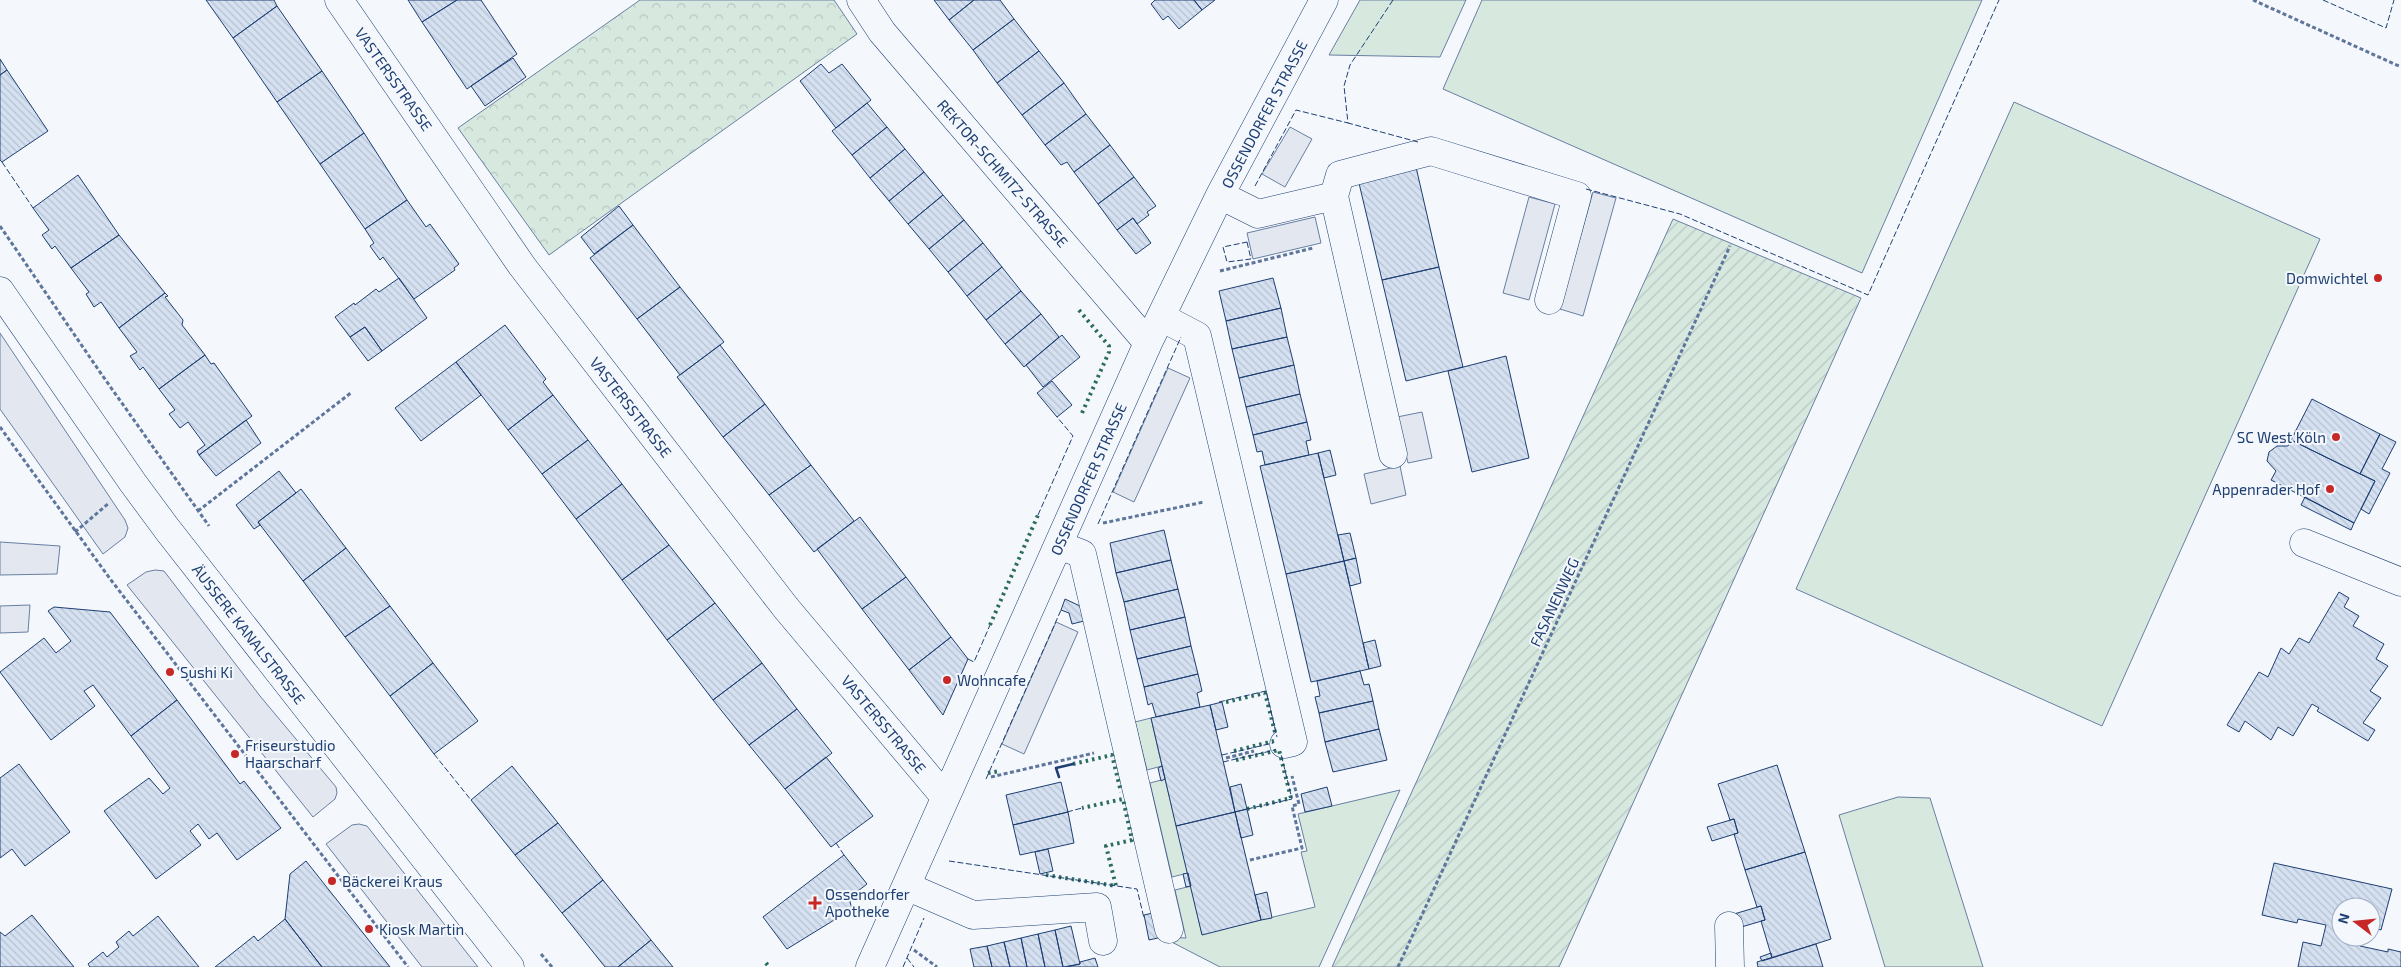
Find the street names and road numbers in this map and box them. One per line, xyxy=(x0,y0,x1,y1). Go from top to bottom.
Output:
street label: VASTERSSTRASSE xyxy=(352,24,436,134)
street label: OSSENDORFER STRASSE xyxy=(1217,37,1311,191)
street label: REKTOR-SCHMITZ-STRASSE xyxy=(934,96,1072,250)
street label: VASTERSSTRASSE xyxy=(586,353,676,461)
street label: OSSENDORFER STRASSE xyxy=(1046,400,1130,558)
street label: FASANENWEG xyxy=(1526,555,1582,649)
street label: ÄUSSERE KANALSTRASSE xyxy=(189,561,309,707)
street label: VASTERSSTRASSE xyxy=(838,671,930,777)

